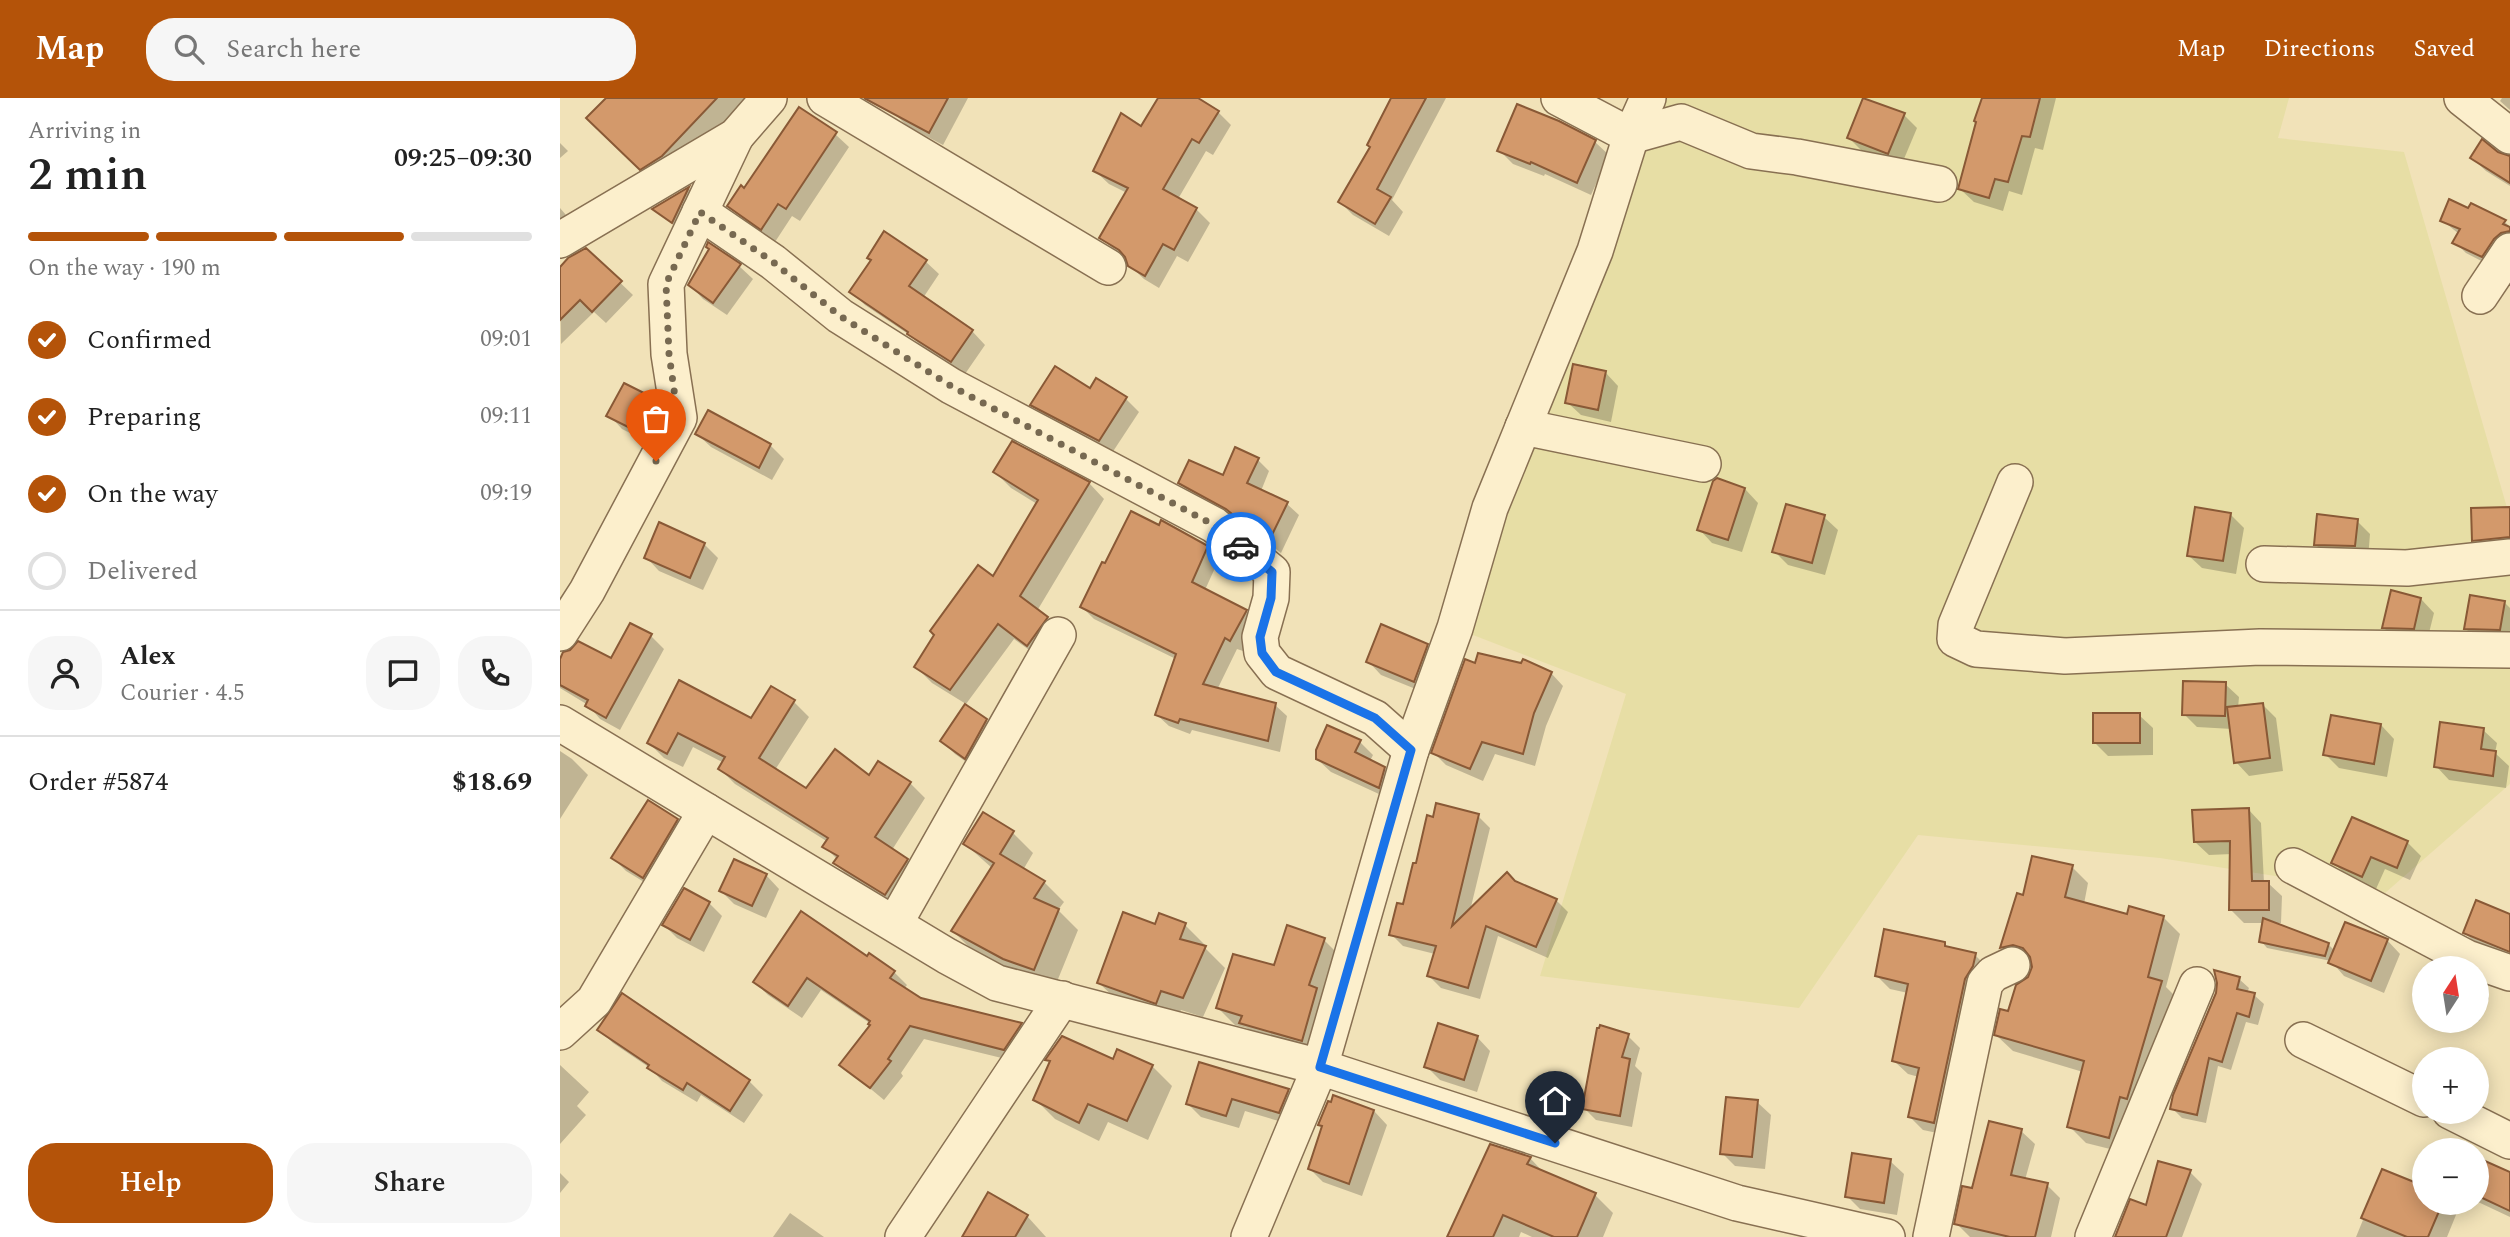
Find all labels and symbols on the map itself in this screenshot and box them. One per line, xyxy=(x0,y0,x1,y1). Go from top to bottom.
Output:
pin xyxy=(626,389,686,461)
courier xyxy=(1206,512,1276,582)
north arrow xyxy=(2412,956,2488,1032)
pin xyxy=(1525,1071,1585,1143)

